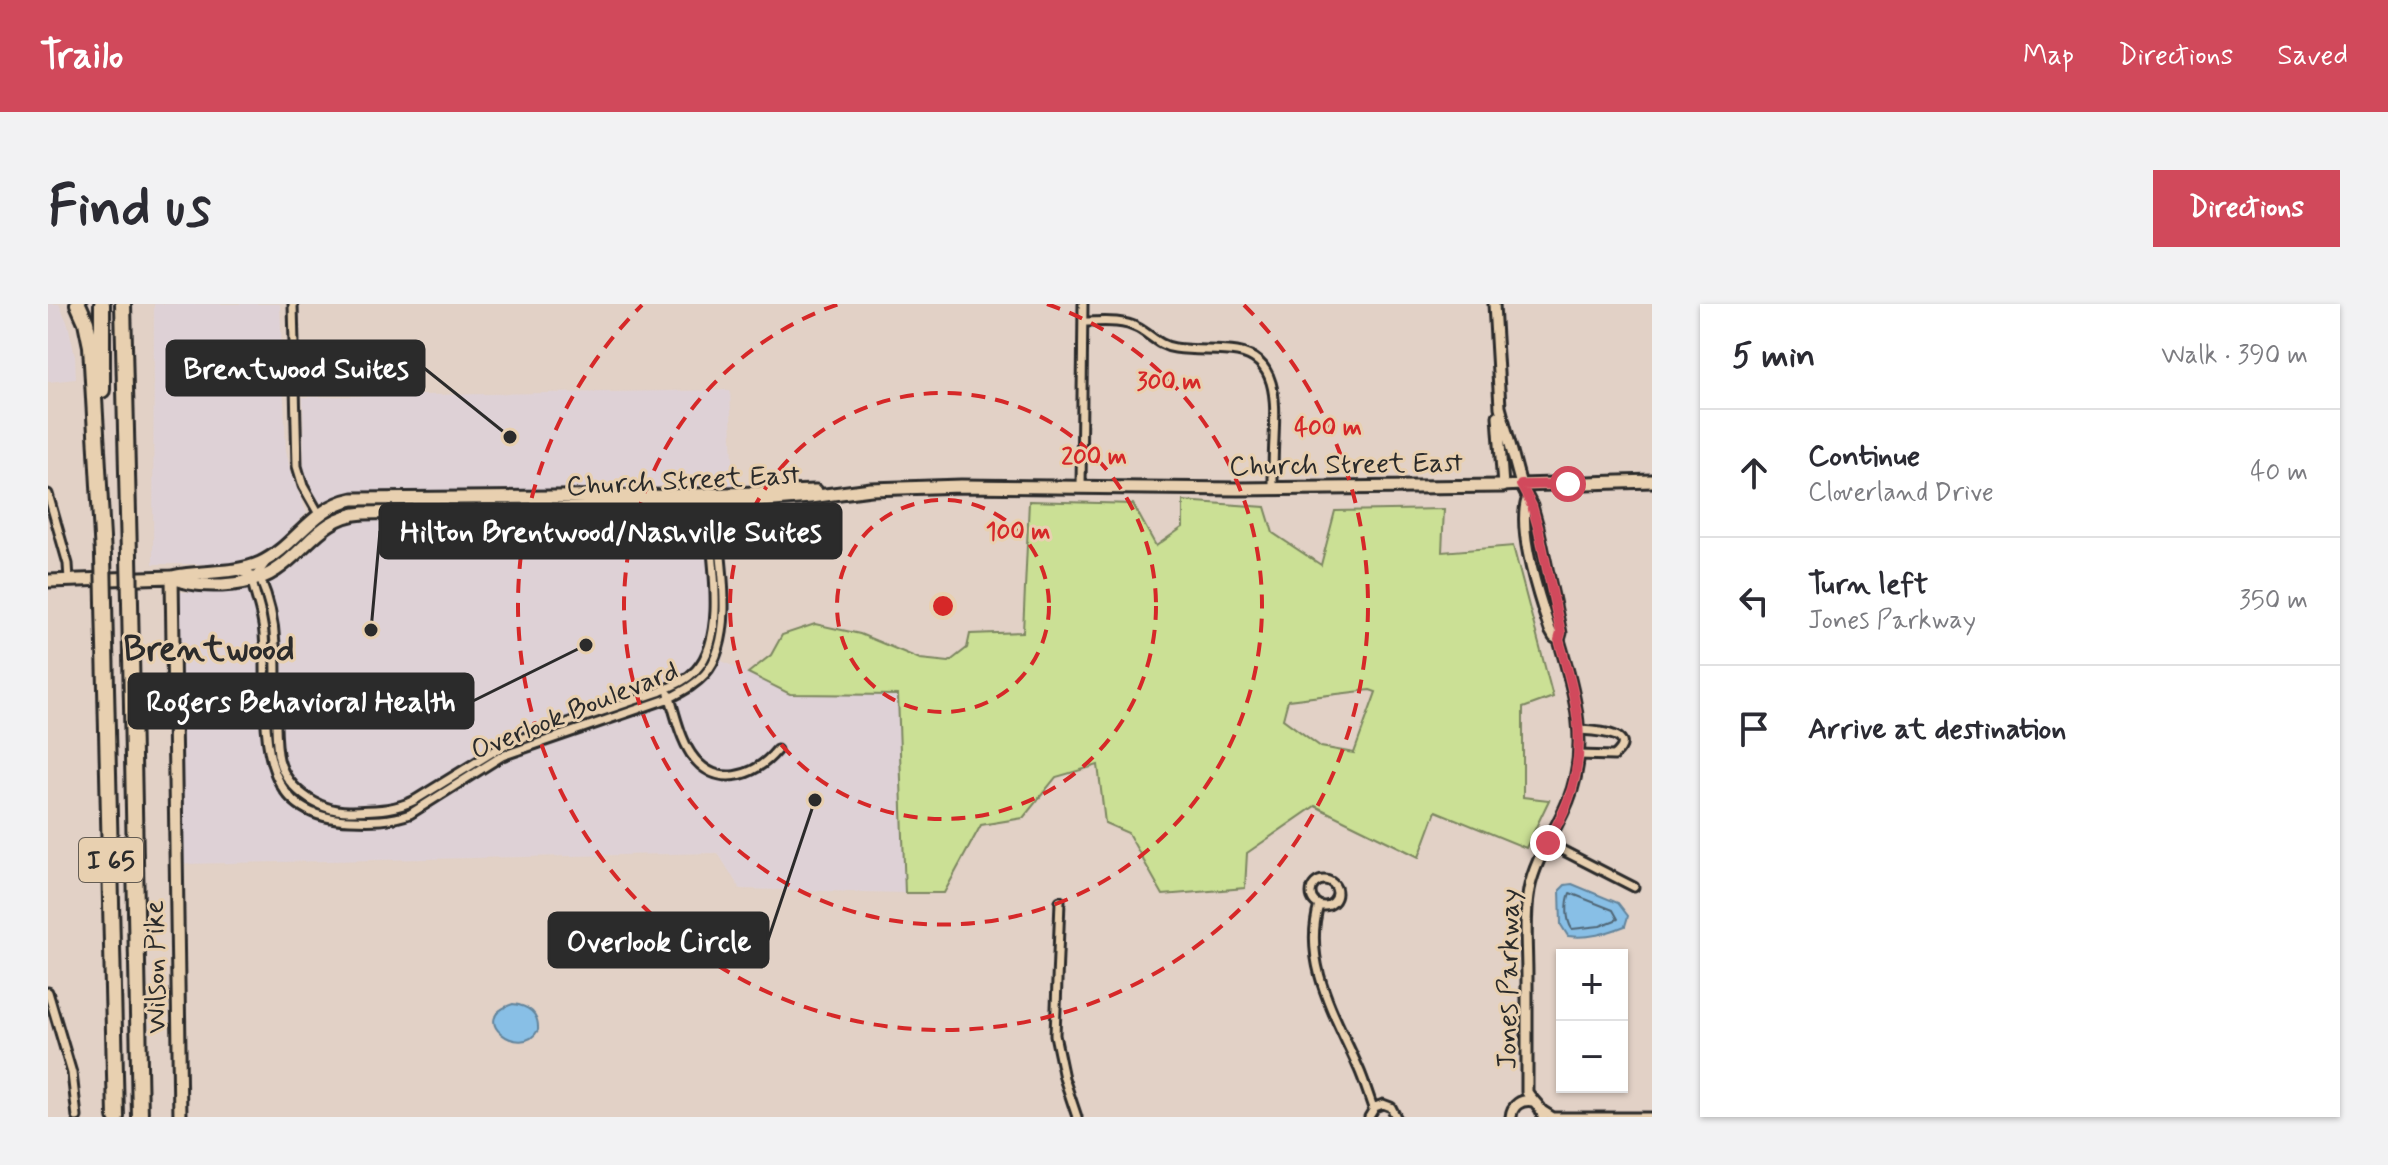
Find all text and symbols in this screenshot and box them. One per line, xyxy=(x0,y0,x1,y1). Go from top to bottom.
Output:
text: Trailo xyxy=(40,32,123,81)
text: Map xyxy=(2023,38,2074,75)
text: Directions xyxy=(2118,38,2233,75)
text: Saved xyxy=(2277,38,2348,75)
button: Directions xyxy=(2153,170,2340,247)
text: Find us xyxy=(48,172,211,245)
text: 5 min xyxy=(1732,334,1815,379)
text: Walk · 390 m xyxy=(2161,339,2308,373)
callout: Brentwood Suites xyxy=(167,341,424,395)
text: Brentwood Suites xyxy=(183,350,409,389)
text: 300 m xyxy=(1137,367,1201,398)
text: 400 m xyxy=(1294,413,1362,444)
text: Continue xyxy=(1808,437,1920,476)
text: 200 m xyxy=(1061,442,1127,473)
street label: Church Street East xyxy=(1229,445,1464,486)
icon: ahead xyxy=(1732,451,1776,495)
text: 40 m xyxy=(2250,456,2308,490)
street label: Church Street East xyxy=(565,457,801,506)
route start xyxy=(1550,466,1586,502)
text: Cloverland Drive xyxy=(1808,476,1994,510)
callout: Hilton Brentwood/Nashville Suites xyxy=(380,504,841,558)
text: Hilton Brentwood/Nashville Suites xyxy=(400,513,822,552)
text: 100 m xyxy=(986,517,1050,548)
text: Turn left xyxy=(1808,565,1928,604)
icon: left xyxy=(1732,579,1776,623)
text: 350 m xyxy=(2239,584,2308,618)
centre of rings xyxy=(929,592,957,620)
text: Jones Parkway xyxy=(1808,604,1976,638)
district label: Brentwood xyxy=(123,627,295,674)
street label: Overlook Boulevard xyxy=(466,653,684,770)
callout: Rogers Behavioral Health xyxy=(129,674,473,728)
text: Rogers Behavioral Health xyxy=(146,683,456,726)
icon: arrive xyxy=(1732,707,1776,751)
text: Arrive at destination xyxy=(1808,710,2066,749)
route end xyxy=(1530,825,1566,861)
road number: I 65 xyxy=(79,838,143,882)
street label: Jones Parkway xyxy=(1489,888,1530,1070)
street label: Wilson Pike xyxy=(137,900,176,1034)
callout: Overlook Circle xyxy=(549,913,768,967)
text: Overlook Circle xyxy=(567,923,751,962)
map controls xyxy=(1556,949,1628,1093)
button: + xyxy=(1556,949,1628,1021)
button: − xyxy=(1556,1021,1628,1093)

